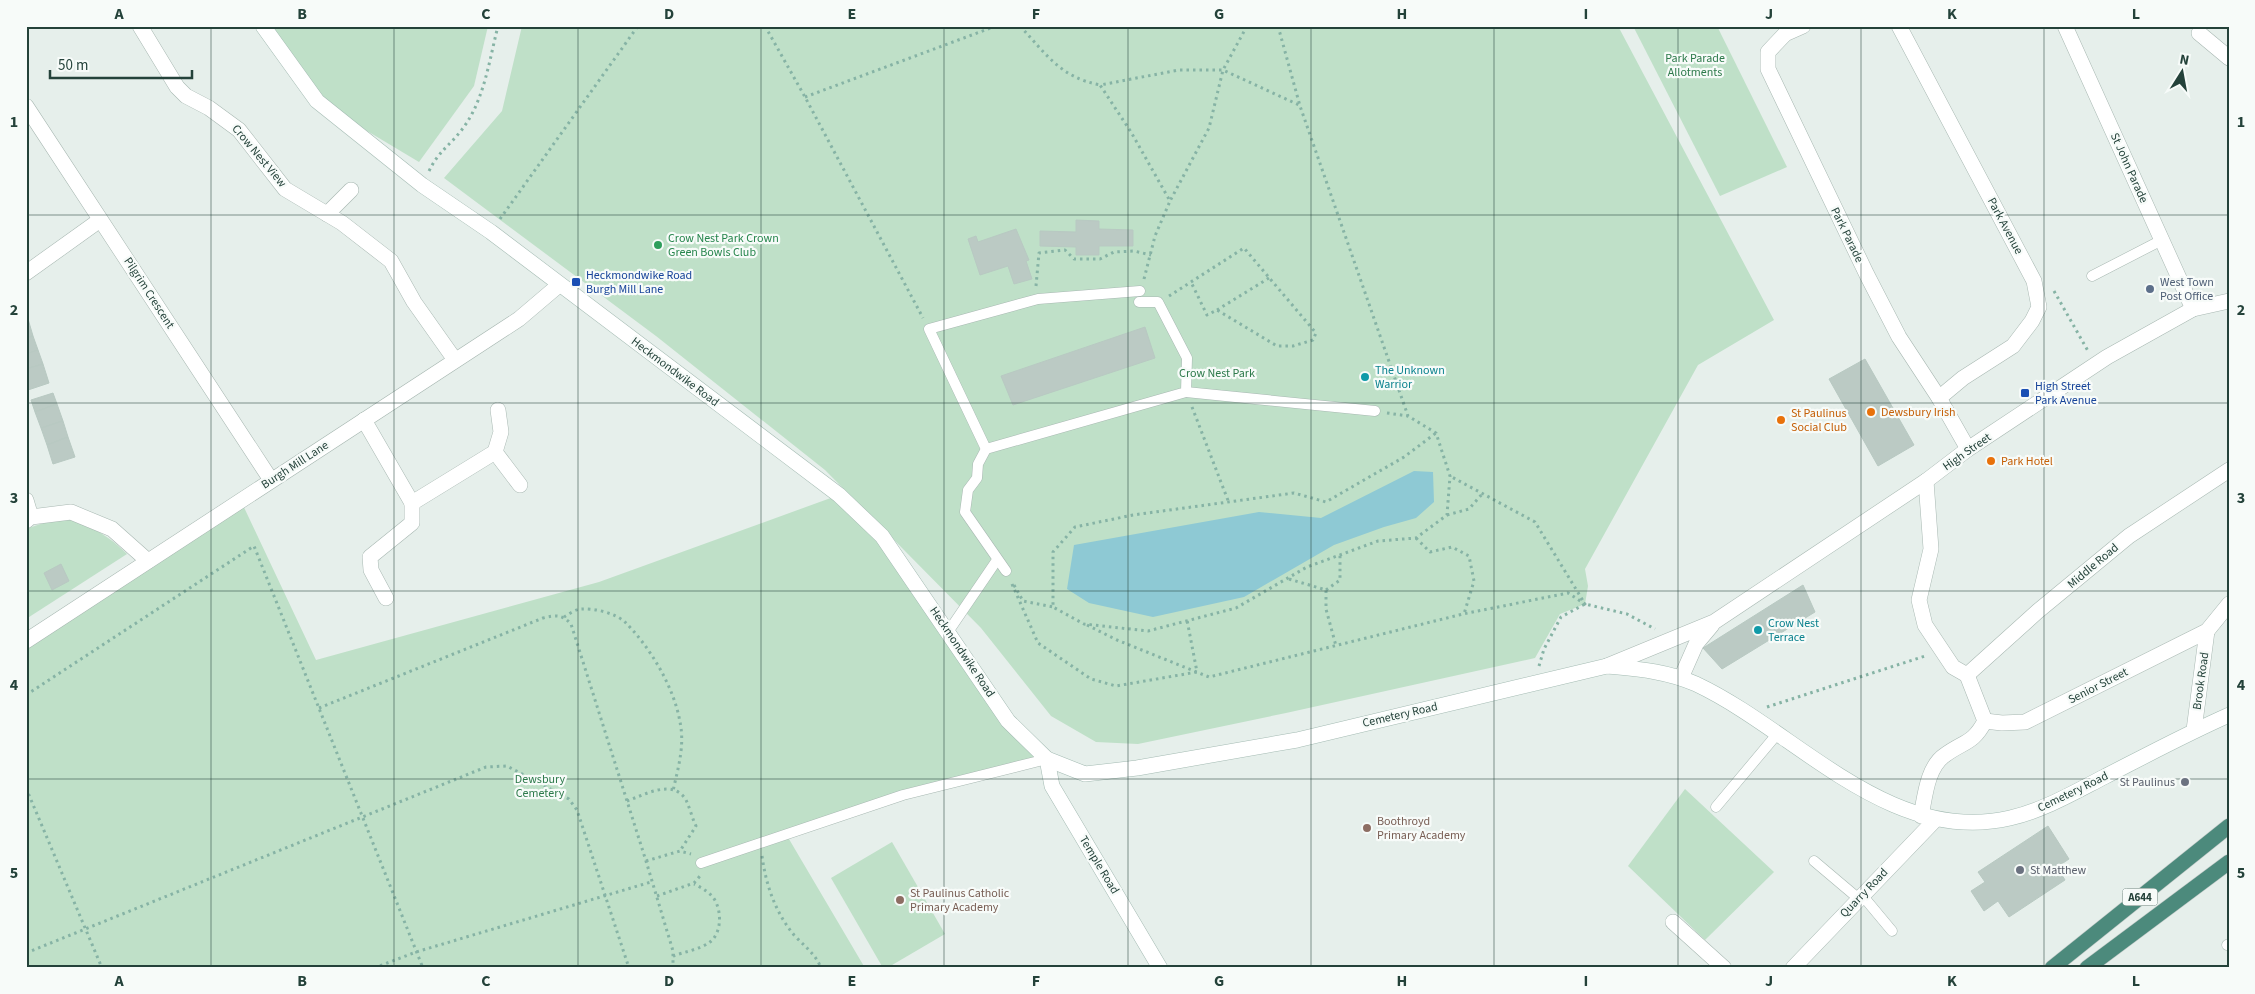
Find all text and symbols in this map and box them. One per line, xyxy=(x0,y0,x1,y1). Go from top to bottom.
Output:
text: A xyxy=(113,3,124,25)
text: B xyxy=(297,3,307,25)
text: C xyxy=(481,3,491,25)
text: D xyxy=(664,3,674,25)
text: E xyxy=(848,3,856,25)
text: F xyxy=(1032,3,1040,25)
text: G xyxy=(1214,3,1224,25)
text: H xyxy=(1397,3,1407,25)
text: I xyxy=(1584,3,1588,25)
text: J xyxy=(1765,3,1773,25)
text: K xyxy=(1947,3,1957,25)
text: L xyxy=(2132,3,2140,25)
scale bar xyxy=(50,48,192,80)
north arrow xyxy=(2158,48,2208,98)
park label: Park Parade Allotments xyxy=(1665,50,1725,81)
text: N xyxy=(2178,50,2191,71)
text: 50 m xyxy=(58,55,88,76)
text: 1 xyxy=(10,111,18,133)
text: 1 xyxy=(2237,111,2245,133)
street label: Crow Nest View xyxy=(228,121,291,191)
street label: St John Parade xyxy=(2106,130,2152,206)
street label: Park Avenue xyxy=(1983,195,2027,257)
street label: Park Parade xyxy=(1826,204,1868,266)
place label: Crow Nest Park Crown Green Bowls Club xyxy=(668,230,779,261)
marker: Crow Nest Park Crown Green Bowls Club xyxy=(652,239,664,251)
street label: Pilgrim Crescent xyxy=(120,254,178,332)
place label: Heckmondwike Road Burgh Mill Lane xyxy=(586,267,692,298)
place label: West Town Post Office xyxy=(2160,274,2214,305)
marker: Heckmondwike Road Burgh Mill Lane xyxy=(570,276,582,288)
marker: West Town Post Office xyxy=(2144,283,2156,295)
text: 2 xyxy=(10,299,18,321)
text: 2 xyxy=(2237,299,2245,321)
street label: Heckmondwike Road xyxy=(627,333,723,411)
place label: The Unknown Warrior xyxy=(1375,362,1445,393)
park label: Crow Nest Park xyxy=(1179,365,1255,382)
marker: The Unknown Warrior xyxy=(1359,371,1371,383)
place label: High Street Park Avenue xyxy=(2035,378,2097,409)
marker: High Street Park Avenue xyxy=(2019,387,2031,399)
place label: Dewsbury Irish xyxy=(1881,404,1956,421)
place label: St Paulinus Social Club xyxy=(1791,405,1847,436)
marker: Dewsbury Irish xyxy=(1865,406,1877,418)
marker: St Paulinus Social Club xyxy=(1775,414,1787,426)
street label: High Street xyxy=(1939,429,1995,475)
street label: Burgh Mill Lane xyxy=(258,437,332,493)
place label: Park Hotel xyxy=(2001,453,2053,470)
marker: Park Hotel xyxy=(1985,455,1997,467)
text: 3 xyxy=(10,487,18,509)
text: 3 xyxy=(2237,487,2245,509)
street label: Middle Road xyxy=(2064,540,2122,592)
street label: Heckmondwike Road xyxy=(925,603,999,701)
place label: Crow Nest Terrace xyxy=(1768,615,1819,646)
marker: Crow Nest Terrace xyxy=(1752,624,1764,636)
street label: Brook Road xyxy=(2189,651,2213,711)
street label: Senior Street xyxy=(2065,664,2131,708)
text: 4 xyxy=(10,674,19,696)
text: 4 xyxy=(2237,674,2246,696)
street label: Cemetery Road xyxy=(1361,698,1439,732)
street label: Cemetery Road xyxy=(2035,768,2111,816)
park label: Dewsbury Cemetery xyxy=(515,771,566,802)
place label: St Paulinus xyxy=(2119,774,2175,791)
marker: St Paulinus xyxy=(2179,776,2191,788)
place label: Boothroyd Primary Academy xyxy=(1377,813,1466,844)
marker: Boothroyd Primary Academy xyxy=(1361,822,1373,834)
street label: Temple Road xyxy=(1075,833,1123,897)
text: 5 xyxy=(10,862,18,884)
place label: St Matthew xyxy=(2030,862,2087,879)
text: 5 xyxy=(2237,862,2245,884)
street label: Quarry Road xyxy=(1836,864,1892,922)
marker: St Matthew xyxy=(2014,864,2026,876)
place label: St Paulinus Catholic Primary Academy xyxy=(910,885,1010,916)
road number: A644 xyxy=(2122,889,2158,906)
marker: St Paulinus Catholic Primary Academy xyxy=(894,894,906,906)
text: A xyxy=(113,970,124,992)
text: B xyxy=(297,970,307,992)
text: C xyxy=(481,970,491,992)
text: D xyxy=(664,970,674,992)
text: E xyxy=(848,970,856,992)
text: F xyxy=(1032,970,1040,992)
text: G xyxy=(1214,970,1224,992)
text: H xyxy=(1397,970,1407,992)
text: I xyxy=(1584,970,1588,992)
text: J xyxy=(1765,970,1773,992)
text: K xyxy=(1947,970,1957,992)
text: L xyxy=(2132,970,2140,992)

